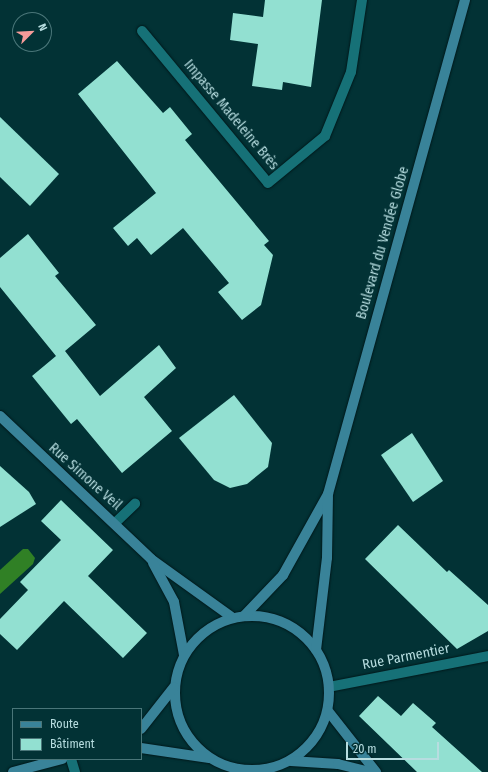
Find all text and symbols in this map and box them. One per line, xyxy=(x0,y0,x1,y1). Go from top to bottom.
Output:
north arrow xyxy=(12,12,52,52)
text: N xyxy=(35,22,50,33)
street label: Impasse Madeleine Brès xyxy=(180,57,282,173)
street label: Boulevard du Vendée Globe xyxy=(353,165,413,321)
street label: Rue Simone Veil xyxy=(45,440,125,514)
street label: Rue Parmentier xyxy=(361,640,451,674)
legend xyxy=(12,708,142,760)
text: Route xyxy=(50,717,79,731)
scale bar xyxy=(348,734,441,760)
text: Bâtiment xyxy=(50,737,95,751)
text: 20 m xyxy=(353,742,377,756)

